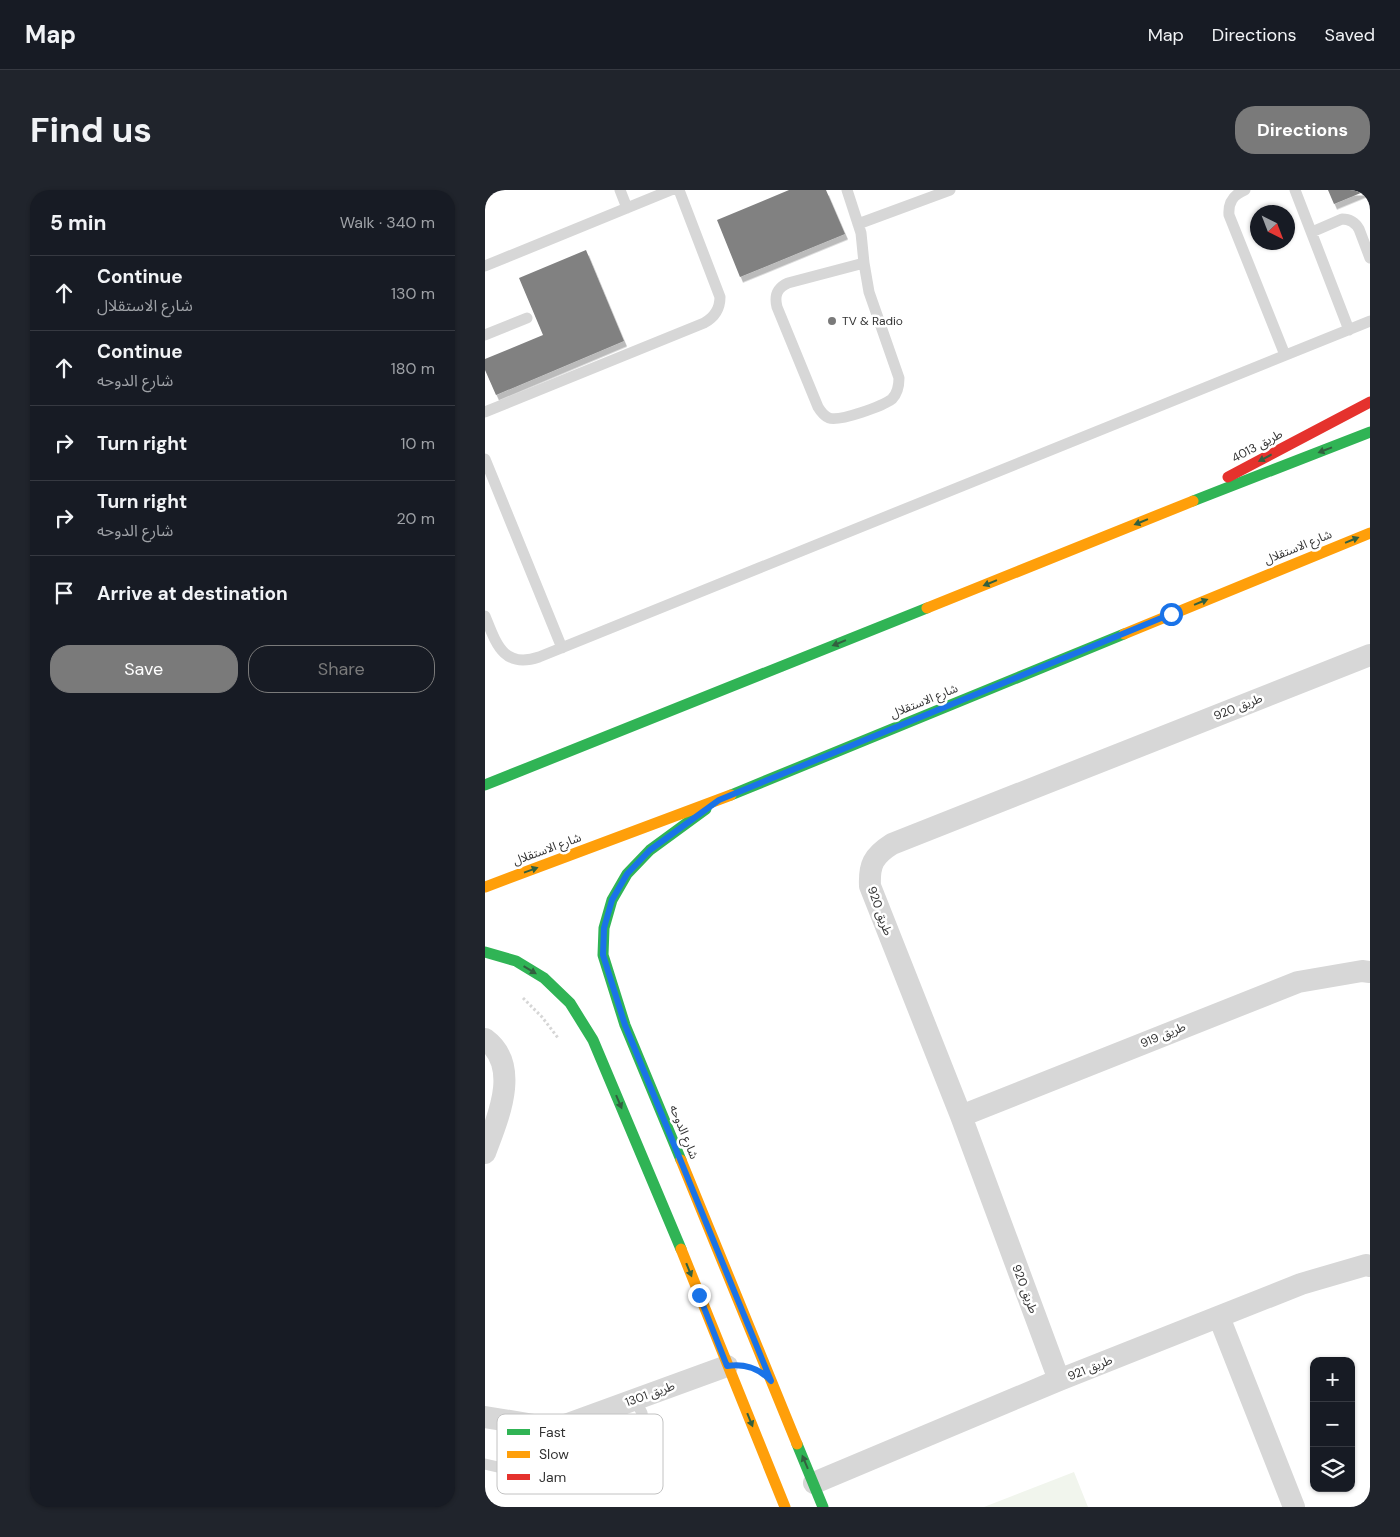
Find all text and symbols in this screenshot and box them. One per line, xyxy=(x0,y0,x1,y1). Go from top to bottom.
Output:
text: Map xyxy=(25,19,76,50)
text: Map xyxy=(1148,23,1184,47)
text: Directions xyxy=(1212,23,1297,47)
text: Saved xyxy=(1325,23,1375,47)
button: Directions xyxy=(1235,106,1370,154)
text: Find us xyxy=(30,107,152,153)
north arrow xyxy=(1250,205,1295,250)
text: 5 min xyxy=(50,209,106,237)
text: Walk · 340 m xyxy=(340,212,435,233)
text: Continue xyxy=(97,264,183,289)
icon: ahead xyxy=(50,279,78,307)
text: 130 m xyxy=(391,283,435,304)
text: شارع الاستقلال xyxy=(97,295,193,316)
place label: TV & Radio xyxy=(842,313,903,329)
marker: TV & Radio xyxy=(826,315,838,327)
text: Continue xyxy=(97,339,183,364)
icon: ahead xyxy=(50,354,78,382)
text: 180 m xyxy=(391,358,435,379)
text: شارع الدوحه xyxy=(97,370,173,391)
street label: طريق 4013 xyxy=(1229,426,1285,466)
icon: right xyxy=(50,429,78,457)
text: Turn right xyxy=(97,431,187,456)
text: 10 m xyxy=(401,433,435,454)
one-way arrow xyxy=(1317,447,1332,454)
one-way arrow xyxy=(1259,453,1272,462)
text: Turn right xyxy=(97,489,187,514)
icon: right xyxy=(50,504,78,532)
text: 20 m xyxy=(396,508,435,529)
one-way arrow xyxy=(1133,518,1148,526)
text: شارع الدوحه xyxy=(97,520,173,541)
street label: شارع الاستقلال xyxy=(1262,526,1335,569)
one-way arrow xyxy=(1345,536,1359,544)
icon: arrive xyxy=(50,579,78,607)
one-way arrow xyxy=(982,579,997,587)
text: Arrive at destination xyxy=(97,581,288,606)
one-way arrow xyxy=(1194,598,1209,605)
route start xyxy=(1160,603,1183,626)
one-way arrow xyxy=(831,639,846,647)
button: Save xyxy=(50,645,238,693)
button: Share xyxy=(248,645,435,693)
street label: شارع الاستقلال xyxy=(888,680,961,723)
street label: طريق 920 xyxy=(1211,690,1265,724)
street label: شارع الاستقلال xyxy=(511,829,584,870)
one-way arrow xyxy=(523,866,538,873)
street label: طريق 920 xyxy=(864,884,896,938)
one-way arrow xyxy=(524,965,537,974)
street label: طريق 919 xyxy=(1138,1019,1188,1051)
one-way arrow xyxy=(615,1095,623,1109)
street label: شارع الدوحه xyxy=(665,1102,702,1162)
street label: طريق 920 xyxy=(1008,1262,1042,1316)
one-way arrow xyxy=(685,1263,693,1278)
route end xyxy=(688,1284,711,1307)
street label: طريق 921 xyxy=(1065,1352,1115,1384)
map controls xyxy=(1310,1357,1355,1492)
button: + xyxy=(1310,1357,1355,1402)
street label: طريق 1301 xyxy=(623,1378,677,1410)
button: − xyxy=(1310,1402,1355,1447)
one-way arrow xyxy=(746,1413,754,1428)
legend xyxy=(497,1414,663,1494)
text: Fast xyxy=(539,1423,566,1441)
text: Slow xyxy=(539,1445,569,1463)
button: layers xyxy=(1310,1447,1355,1492)
one-way arrow xyxy=(800,1455,808,1469)
text: Jam xyxy=(539,1468,566,1486)

